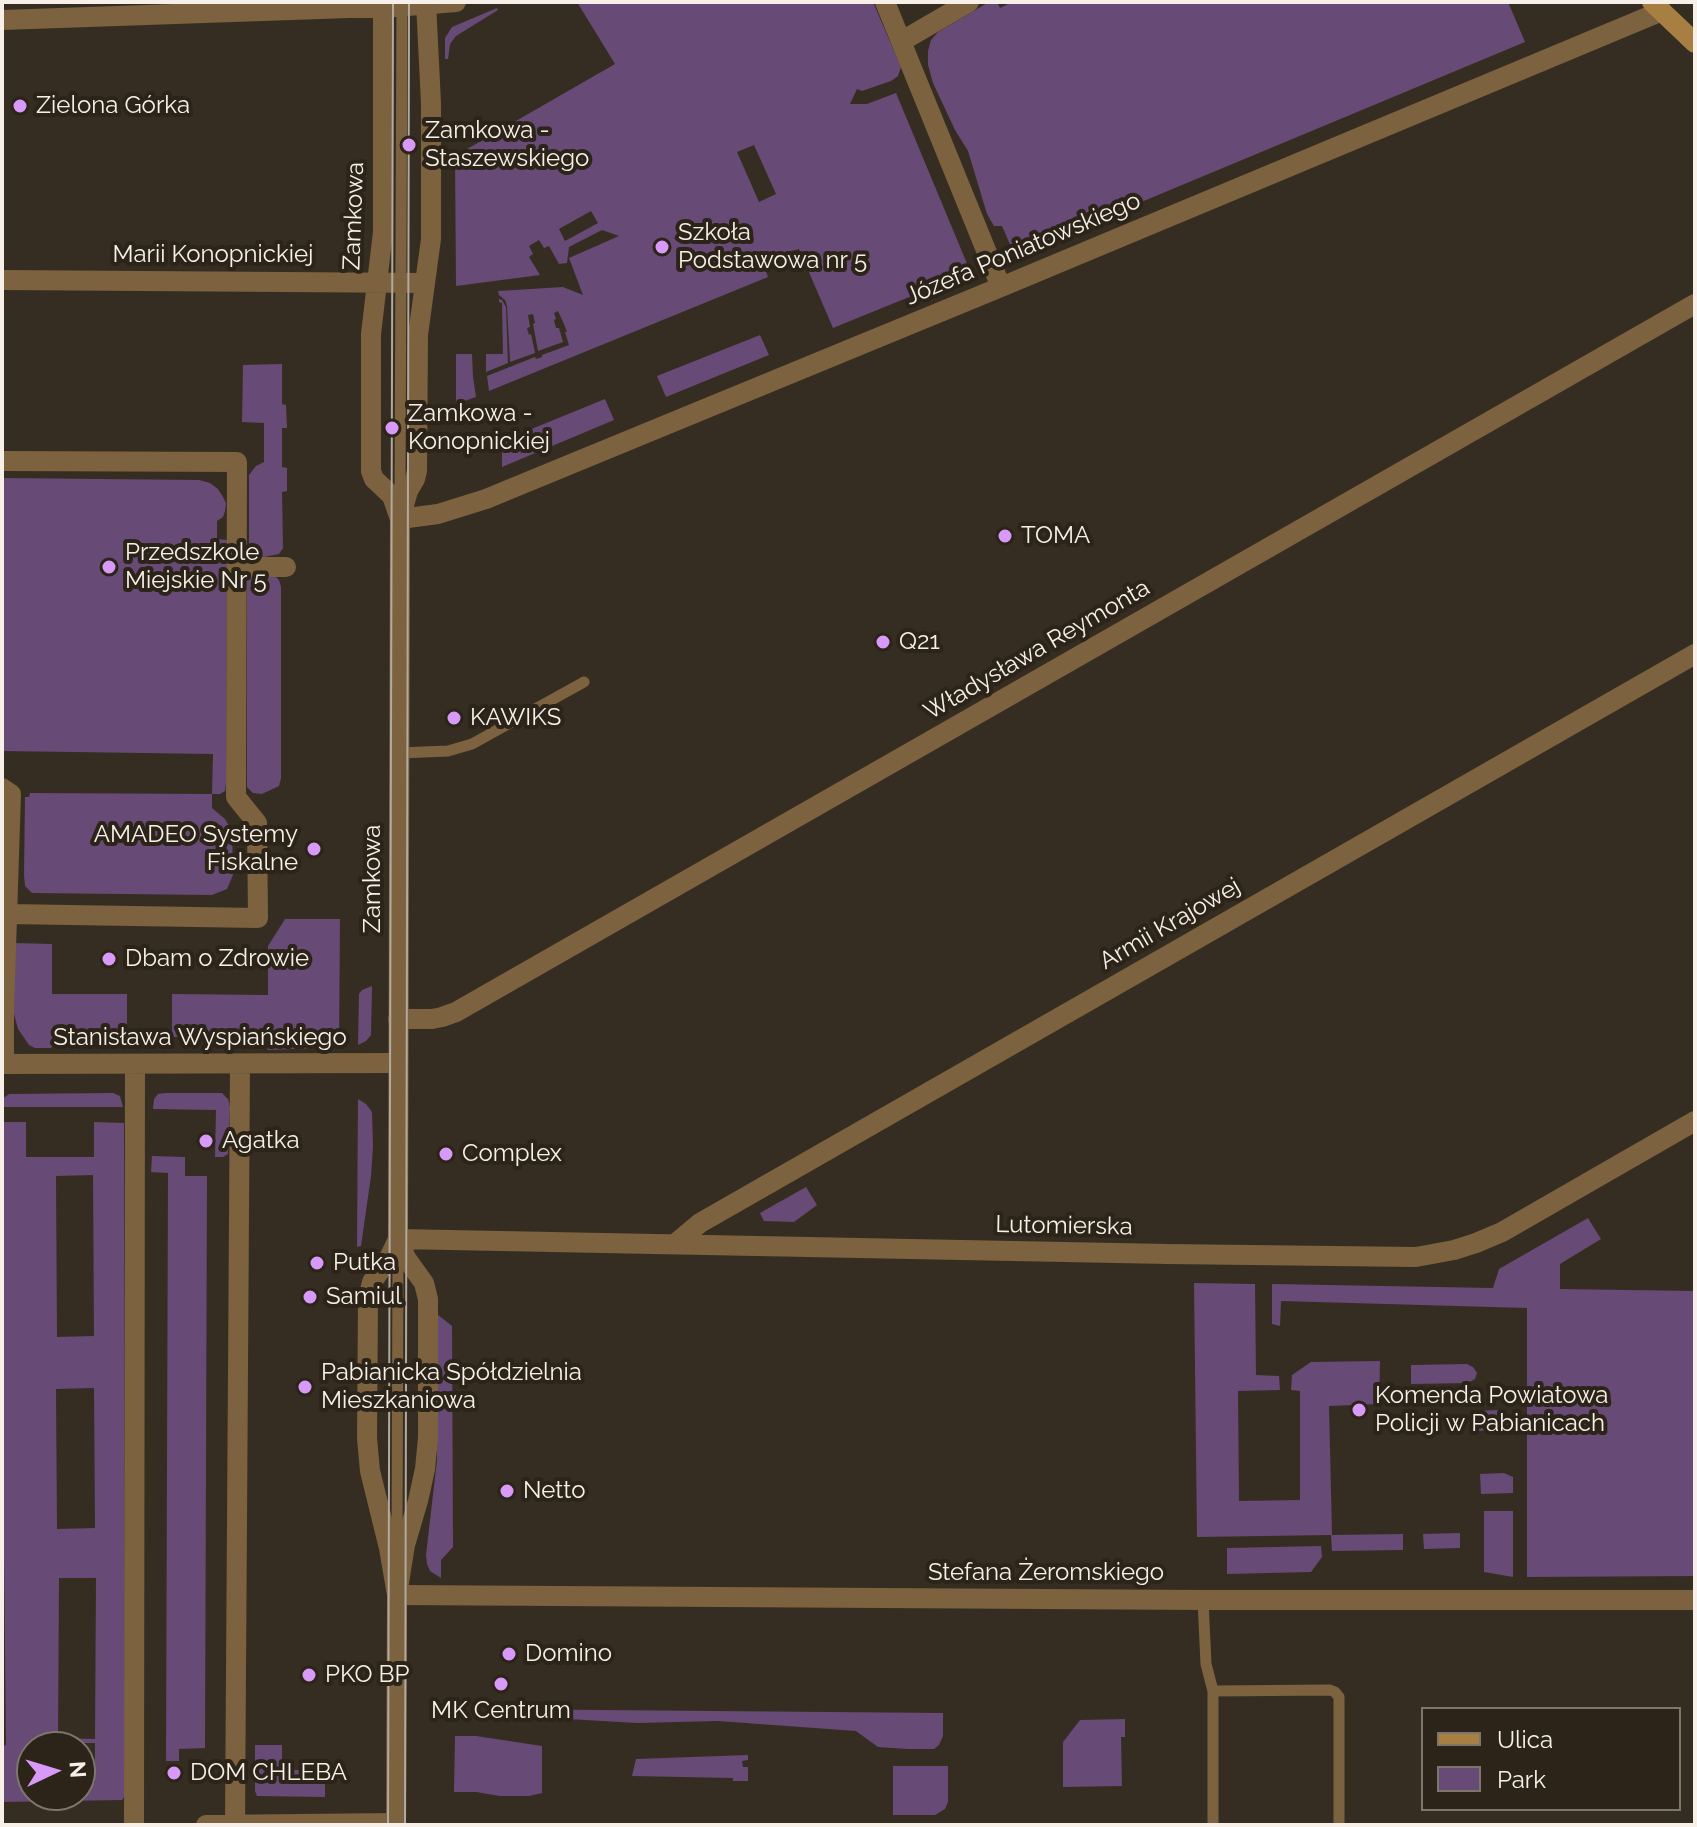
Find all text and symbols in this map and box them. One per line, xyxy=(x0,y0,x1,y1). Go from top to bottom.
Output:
place label: Zielona Górka xyxy=(36,92,190,120)
marker: Zielona Górka xyxy=(11,97,29,115)
place label: Zamkowa - Staszewskiego xyxy=(425,117,589,173)
marker: Zamkowa - Staszewskiego xyxy=(400,136,418,154)
street label: Zamkowa xyxy=(338,161,370,271)
street label: Józefa Poniatowskiego xyxy=(901,186,1145,312)
place label: Szkoła Podstawowa nr 5 xyxy=(678,219,867,275)
marker: Szkoła Podstawowa nr 5 xyxy=(653,238,671,256)
street label: Marii Konopnickiej xyxy=(113,241,313,269)
place label: Zamkowa - Konopnickiej xyxy=(408,400,550,456)
marker: Zamkowa - Konopnickiej xyxy=(383,419,401,437)
place label: TOMA xyxy=(1021,522,1090,550)
marker: TOMA xyxy=(996,527,1014,545)
place label: Przedszkole Miejskie Nr 5 xyxy=(125,539,267,595)
marker: Przedszkole Miejskie Nr 5 xyxy=(100,558,118,576)
street label: Władysława Reymonta xyxy=(919,574,1155,726)
place label: Q21 xyxy=(899,628,940,656)
marker: Q21 xyxy=(874,633,892,651)
place label: KAWIKS xyxy=(470,704,561,732)
marker: KAWIKS xyxy=(445,709,463,727)
place label: AMADEO Systemy Fiskalne xyxy=(94,821,298,877)
street label: Zamkowa xyxy=(359,825,387,933)
marker: AMADEO Systemy Fiskalne xyxy=(305,840,323,858)
street label: Armii Krajowej xyxy=(1094,872,1246,976)
place label: Dbam o Zdrowie xyxy=(125,945,309,973)
marker: Dbam o Zdrowie xyxy=(100,950,118,968)
street label: Stanisława Wyspiańskiego xyxy=(53,1024,347,1052)
place label: Agatka xyxy=(222,1127,299,1155)
marker: Agatka xyxy=(197,1132,215,1150)
place label: Complex xyxy=(462,1140,562,1168)
marker: Complex xyxy=(437,1145,455,1163)
street label: Lutomierska xyxy=(995,1210,1133,1242)
place label: Putka xyxy=(333,1249,396,1277)
marker: Putka xyxy=(308,1254,326,1272)
place label: Samiul xyxy=(326,1283,402,1311)
marker: Samiul xyxy=(301,1288,319,1306)
place label: Pabianicka Spółdzielnia Mieszkaniowa xyxy=(321,1359,582,1415)
marker: Pabianicka Spółdzielnia Mieszkaniowa xyxy=(296,1378,314,1396)
place label: Komenda Powiatowa Policji w Pabianicach xyxy=(1375,1382,1608,1438)
marker: Komenda Powiatowa Policji w Pabianicach xyxy=(1350,1401,1368,1419)
place label: Netto xyxy=(523,1477,585,1505)
marker: Netto xyxy=(498,1482,516,1500)
street label: Stefana Żeromskiego xyxy=(928,1559,1164,1587)
place label: Domino xyxy=(525,1640,612,1668)
marker: Domino xyxy=(500,1645,518,1663)
place label: PKO BP xyxy=(325,1661,409,1689)
marker: PKO BP xyxy=(300,1666,318,1684)
marker: MK Centrum xyxy=(492,1675,510,1693)
place label: MK Centrum xyxy=(431,1697,571,1725)
legend xyxy=(1421,1707,1681,1811)
text: Ulica xyxy=(1497,1725,1553,1754)
north arrow xyxy=(16,1731,96,1811)
place label: DOM CHLEBA xyxy=(190,1759,347,1787)
text: N xyxy=(64,1760,92,1779)
marker: DOM CHLEBA xyxy=(165,1764,183,1782)
text: Park xyxy=(1497,1765,1546,1794)

